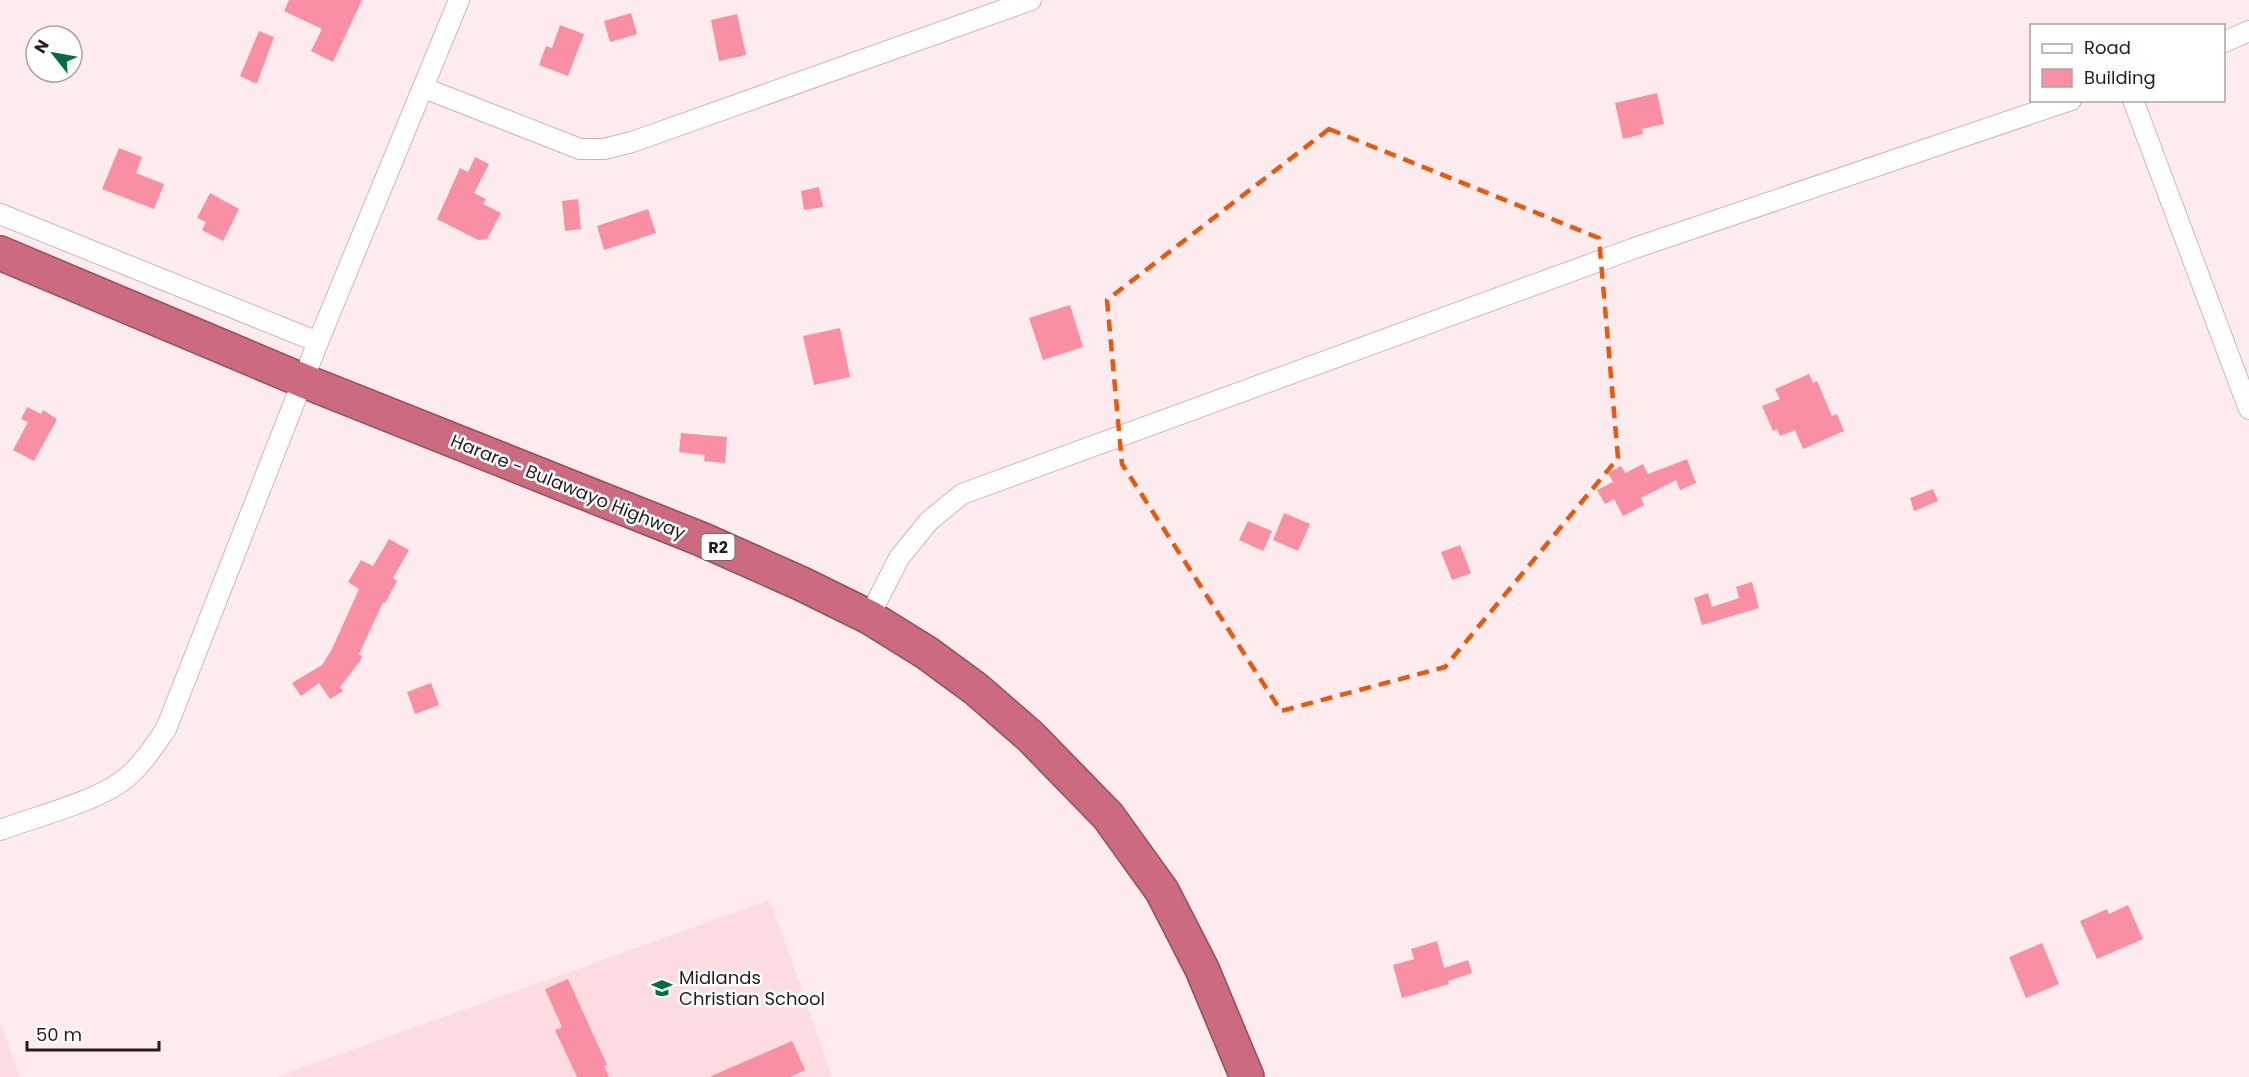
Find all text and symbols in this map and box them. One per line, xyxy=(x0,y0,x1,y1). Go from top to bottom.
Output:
north arrow xyxy=(24,24,84,84)
legend xyxy=(2030,24,2225,102)
text: N xyxy=(29,35,55,58)
text: Road xyxy=(2084,35,2131,60)
text: Building xyxy=(2084,65,2156,90)
street label: Harare - Bulawayo Highway xyxy=(447,428,689,545)
road number: R2 xyxy=(702,534,734,560)
place label: Midlands Christian School xyxy=(679,965,825,1011)
school or university icon: Midlands Christian School xyxy=(650,976,674,1000)
scale bar xyxy=(27,1014,159,1052)
text: 50 m xyxy=(36,1022,82,1047)

